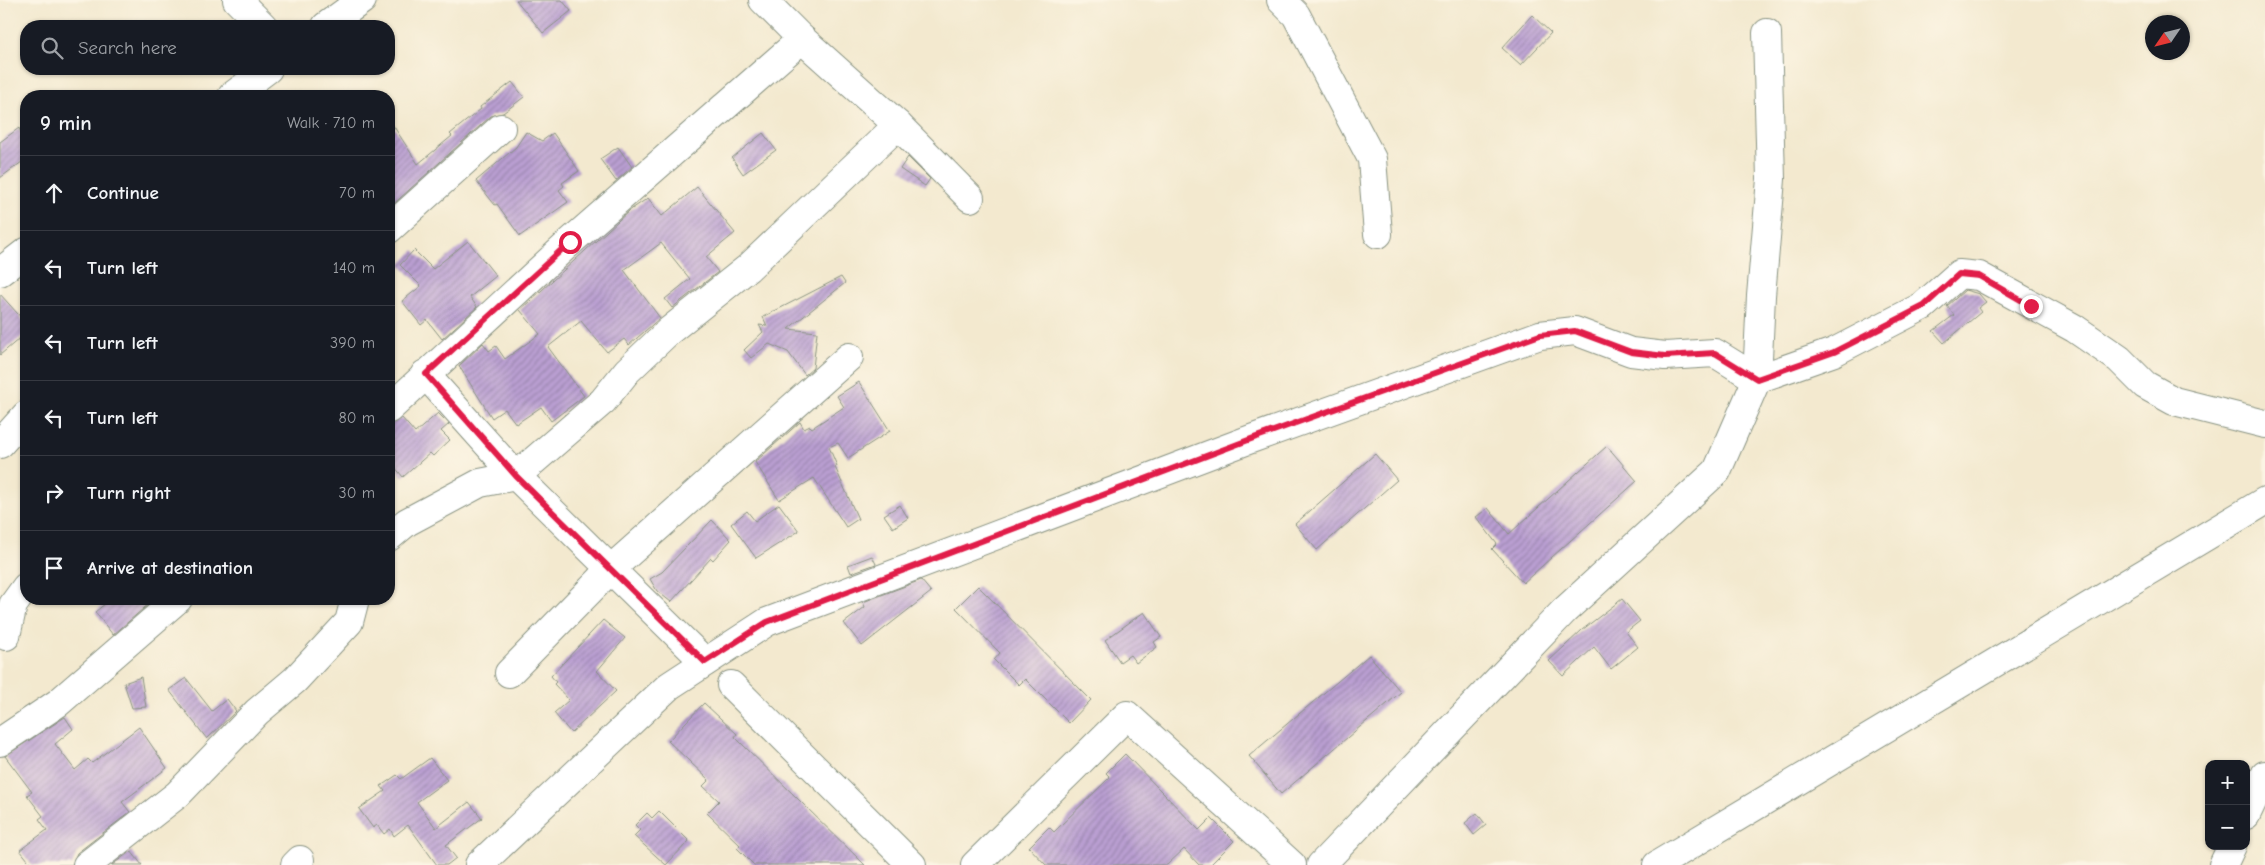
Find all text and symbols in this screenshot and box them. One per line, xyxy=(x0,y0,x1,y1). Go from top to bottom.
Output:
north arrow xyxy=(2145,15,2190,60)
search box xyxy=(20,20,395,75)
icon: search xyxy=(38,34,66,62)
text: Search here xyxy=(78,37,177,59)
text: 9 min xyxy=(40,111,92,135)
text: Walk · 710 m xyxy=(287,114,375,132)
icon: ahead xyxy=(40,179,68,207)
text: Continue xyxy=(87,182,159,204)
text: 70 m xyxy=(339,184,375,202)
route start xyxy=(559,231,582,254)
icon: left xyxy=(40,254,68,282)
text: Turn left xyxy=(87,257,158,279)
text: 140 m xyxy=(333,259,375,277)
route end xyxy=(2020,295,2043,318)
icon: left xyxy=(40,329,68,357)
text: Turn left xyxy=(87,332,158,354)
text: 390 m xyxy=(330,334,375,352)
icon: left xyxy=(40,404,68,432)
text: Turn left xyxy=(87,407,158,429)
text: 80 m xyxy=(338,409,375,427)
icon: right xyxy=(40,479,68,507)
text: Turn right xyxy=(87,482,171,504)
text: 30 m xyxy=(339,484,375,502)
icon: arrive xyxy=(40,554,68,582)
text: Arrive at destination xyxy=(87,557,253,579)
map controls xyxy=(2205,760,2250,850)
button: + xyxy=(2205,760,2250,805)
button: − xyxy=(2205,805,2250,850)

